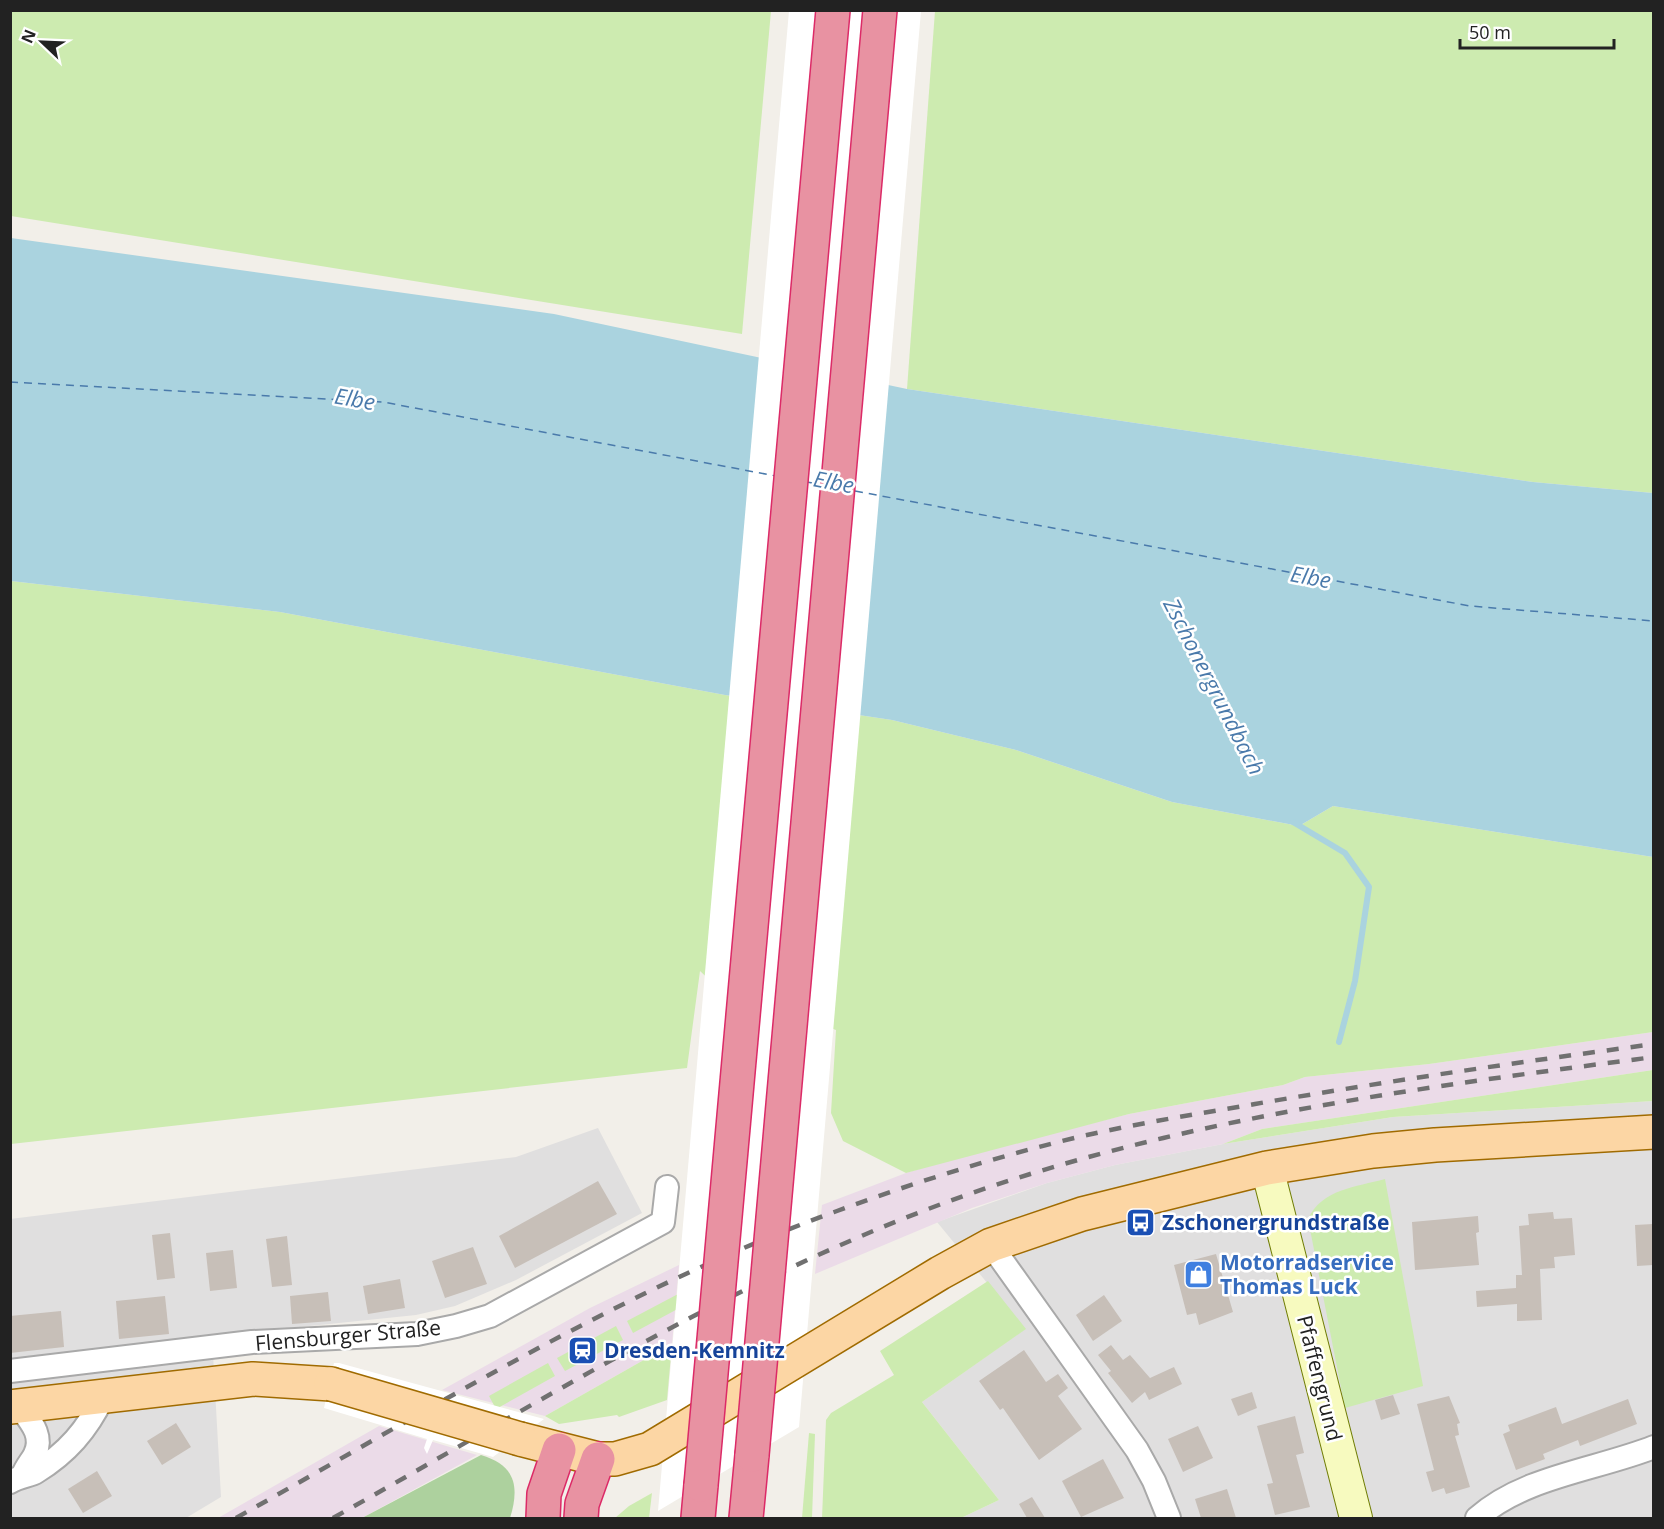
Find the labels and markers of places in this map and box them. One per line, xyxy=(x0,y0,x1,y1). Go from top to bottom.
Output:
bus stop icon: Zschonergrundstraße xyxy=(1125,1206,1157,1238)
place label: Zschonergrundstraße xyxy=(1162,1208,1389,1236)
place label: Motorradservice Thomas Luck xyxy=(1220,1248,1394,1300)
shop icon: Motorradservice Thomas Luck xyxy=(1183,1258,1215,1290)
station icon: Dresden-Kemnitz xyxy=(567,1334,599,1366)
place label: Dresden-Kemnitz xyxy=(604,1336,785,1364)

